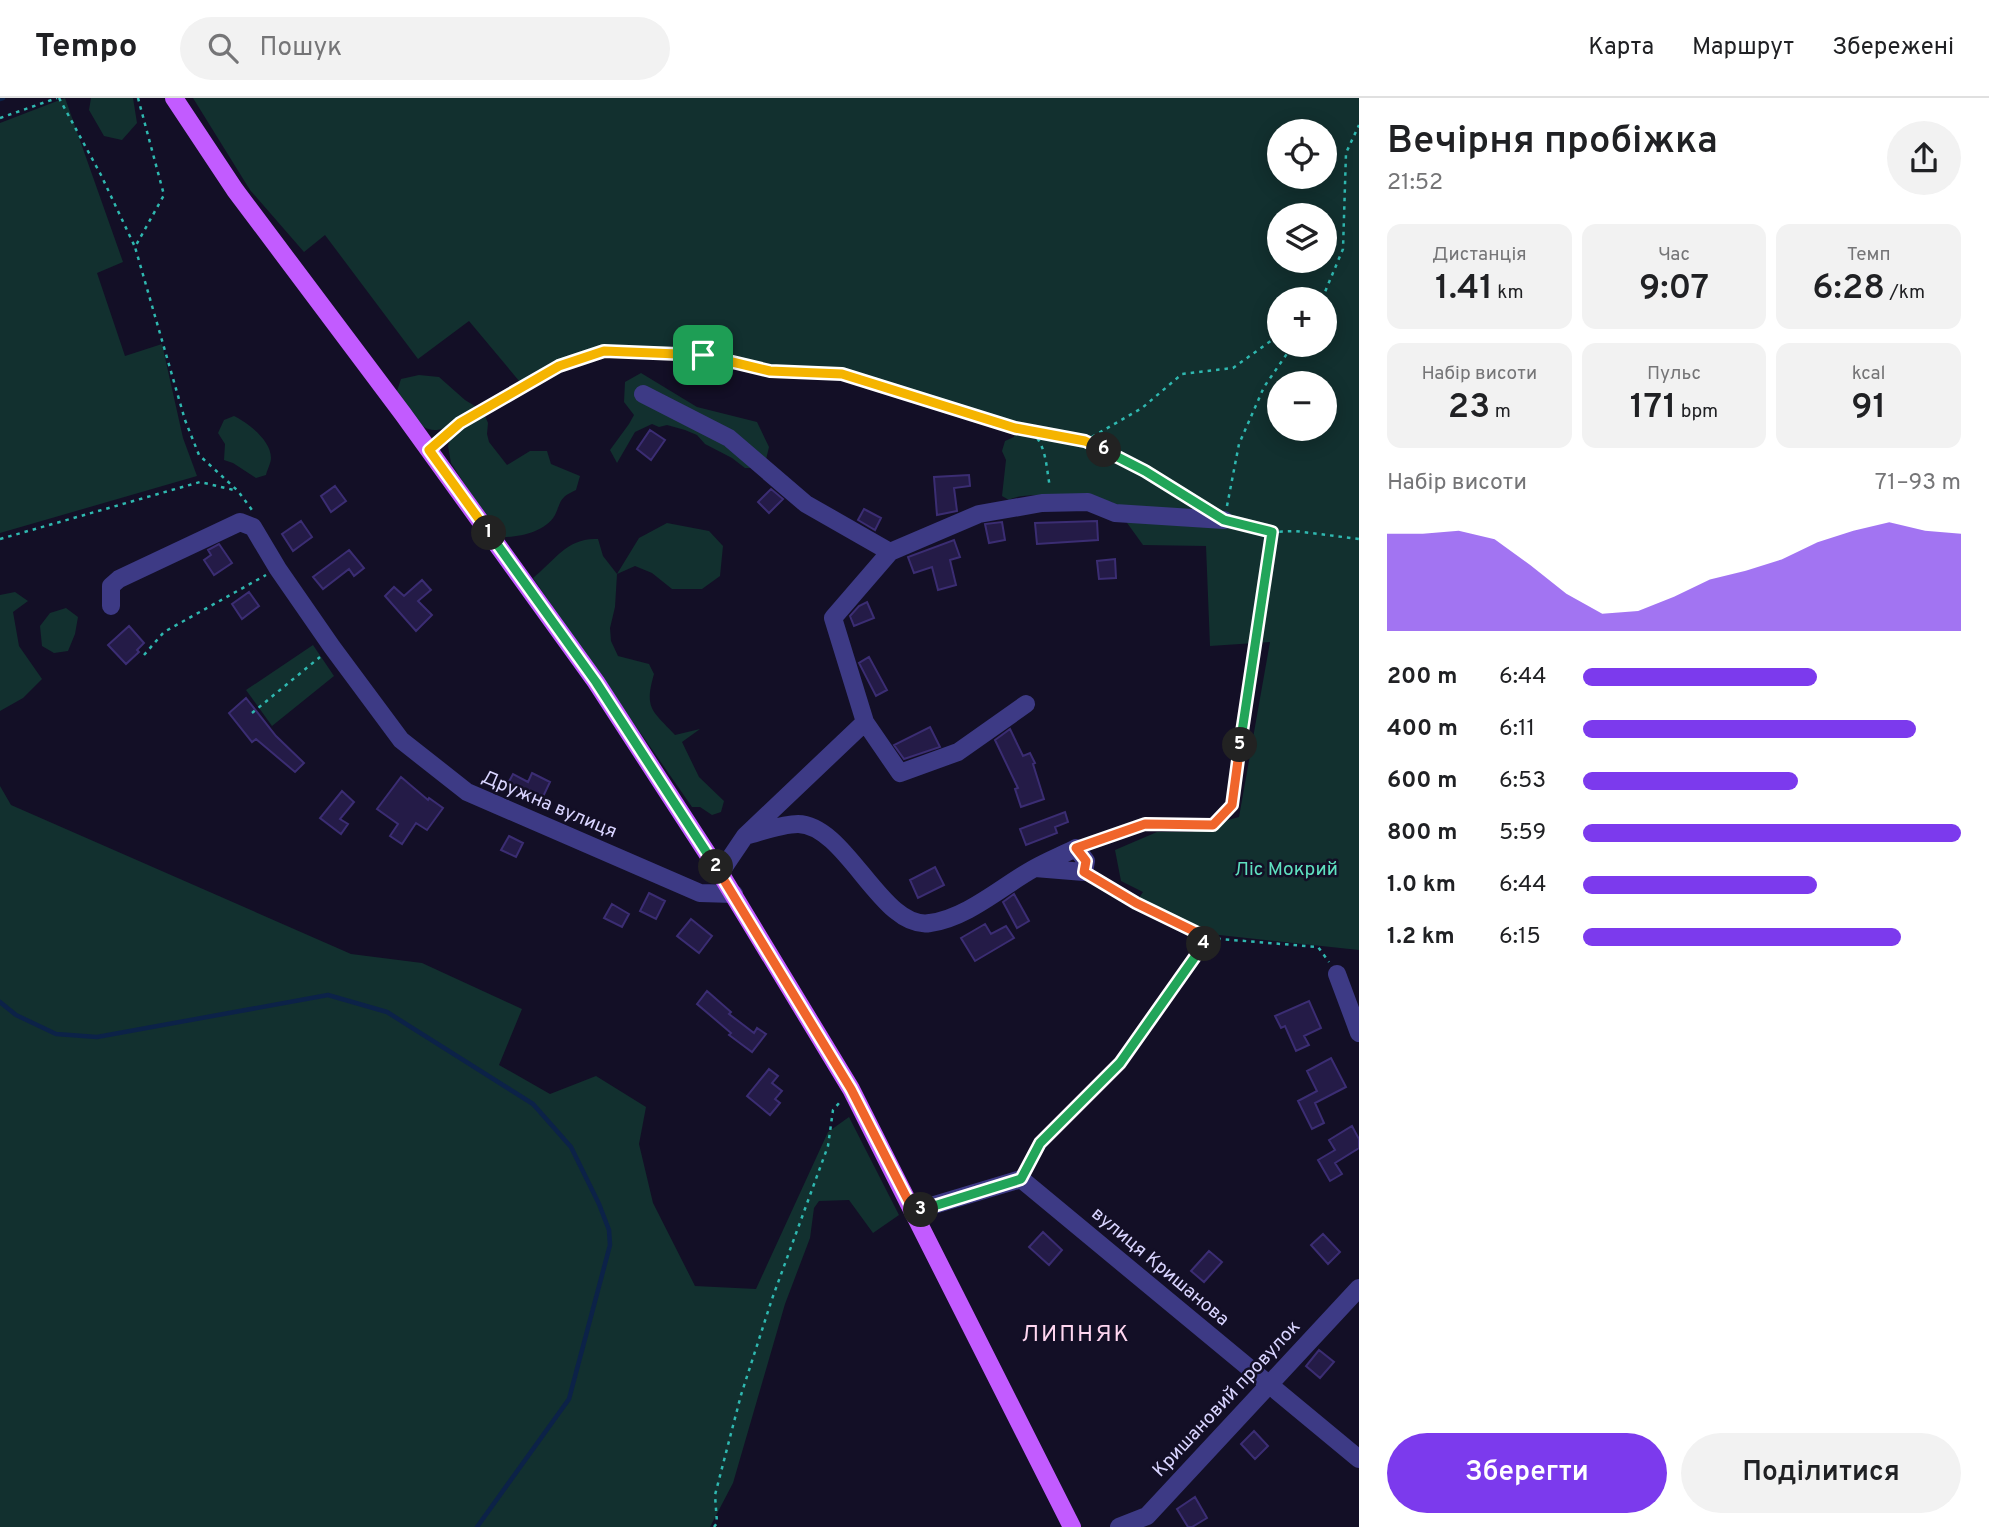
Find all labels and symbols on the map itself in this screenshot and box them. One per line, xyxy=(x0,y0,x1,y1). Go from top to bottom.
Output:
pin xyxy=(673,325,733,385)
pin: 6 xyxy=(1086,432,1122,468)
pin: 1 xyxy=(472,516,506,550)
pin: 5 xyxy=(1222,728,1258,762)
street label: Дружна вулиця xyxy=(478,766,620,844)
pin: 2 xyxy=(698,850,734,884)
park label: Ліс Мокрий xyxy=(1234,858,1338,882)
pin: 4 xyxy=(1186,926,1222,962)
pin: 3 xyxy=(904,1192,939,1228)
street label: вулиця Кришанова xyxy=(1086,1202,1234,1332)
street label: Кришановий провулок xyxy=(1148,1315,1306,1483)
district label: ЛИПНЯК xyxy=(1021,1321,1131,1350)

